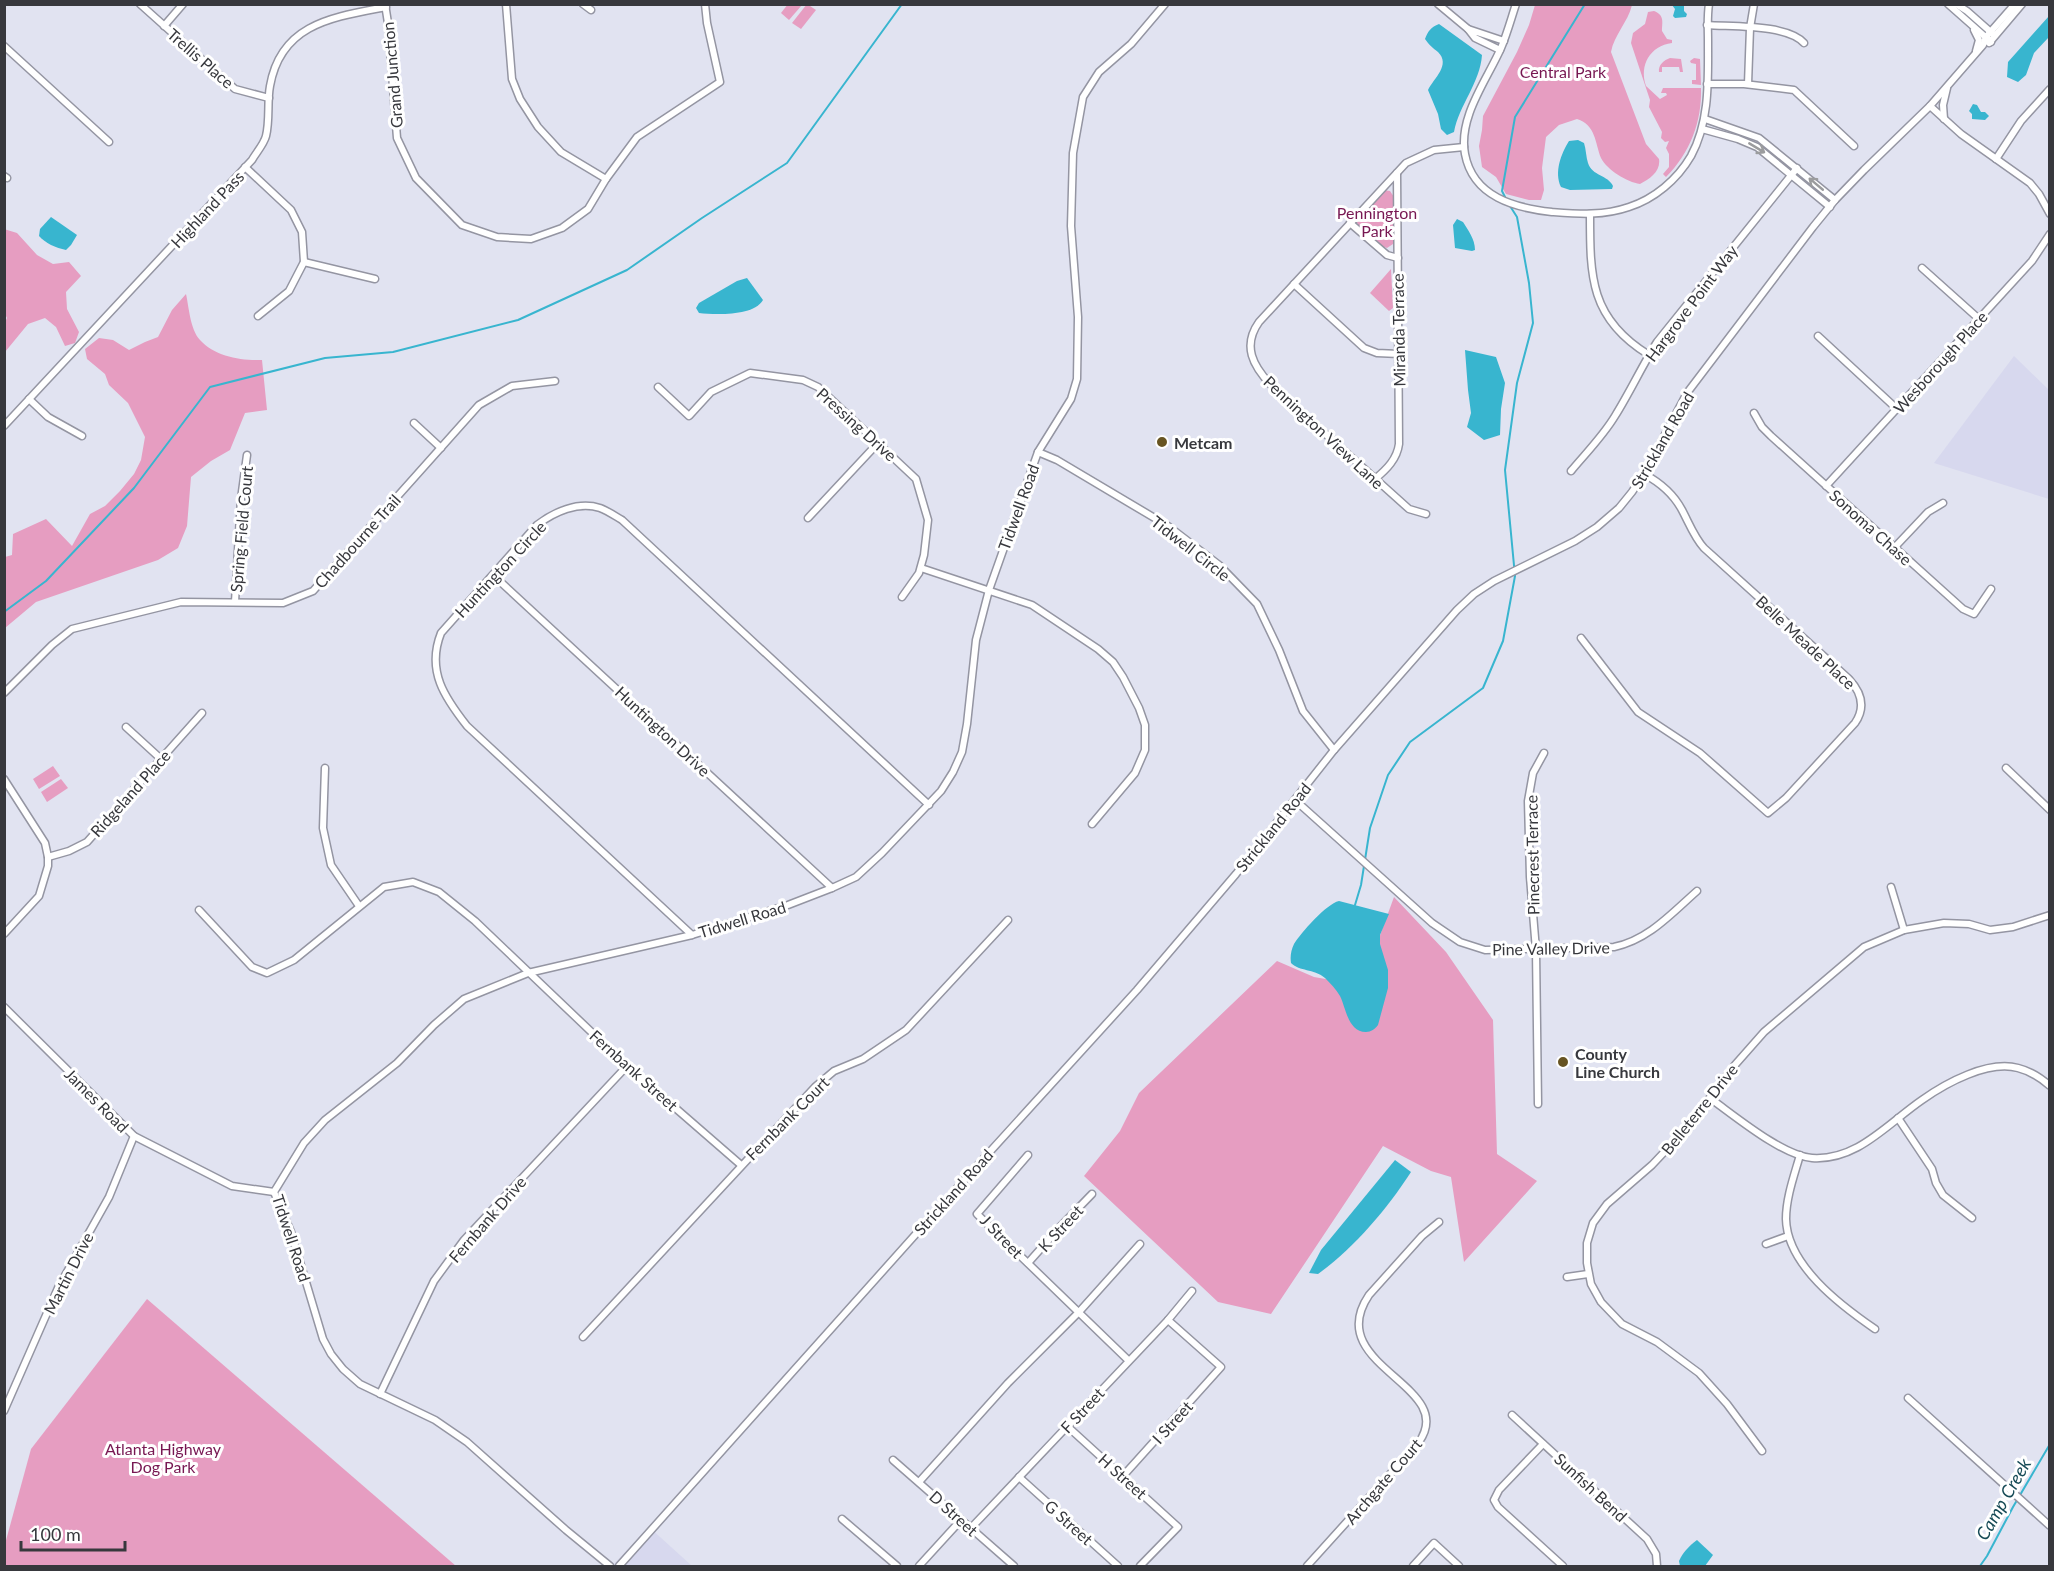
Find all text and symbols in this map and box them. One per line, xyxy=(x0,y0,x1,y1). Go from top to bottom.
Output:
street label: Grand Junction xyxy=(378,21,406,129)
street label: Trellis Place xyxy=(164,24,238,92)
park label: Central Park xyxy=(1520,62,1607,81)
one-way arrow xyxy=(1748,143,1765,155)
street label: Highland Pass xyxy=(167,167,247,251)
one-way arrow xyxy=(1808,178,1824,191)
park label: Pennington Park xyxy=(1337,203,1417,240)
street label: Hargrove Point Way xyxy=(1641,240,1741,365)
street label: Miranda Terrace xyxy=(1388,273,1408,387)
street label: Wesborough Place xyxy=(1889,307,1991,417)
street label: Pennington View Lane xyxy=(1260,372,1388,492)
street label: Pressing Drive xyxy=(813,383,901,465)
street label: Strickland Road xyxy=(1627,388,1697,492)
place label: Metcam xyxy=(1174,433,1232,452)
marker: Metcam xyxy=(1155,435,1169,449)
street label: Tidwell Road xyxy=(994,461,1042,553)
street label: Spring Field Court xyxy=(226,465,256,593)
street label: Sonoma Chase xyxy=(1826,485,1916,569)
street label: Chadbourne Trail xyxy=(310,490,404,592)
street label: Tidwell Circle xyxy=(1148,511,1234,585)
street label: Huntington Circle xyxy=(451,517,549,621)
street label: Belle Meade Place xyxy=(1753,591,1859,693)
street label: Huntington Drive xyxy=(612,682,714,780)
street label: Ridgeland Place xyxy=(86,746,174,840)
street label: Strickland Road xyxy=(1231,779,1315,875)
street label: Pinecrest Terrace xyxy=(1521,795,1543,915)
street label: Tidwell Road xyxy=(696,897,788,941)
street label: Pine Valley Drive xyxy=(1492,937,1610,959)
street label: Fernbank Street xyxy=(586,1026,682,1115)
place label: County Line Church xyxy=(1575,1044,1660,1081)
marker: County Line Church xyxy=(1556,1055,1570,1069)
street label: Belleterre Drive xyxy=(1657,1060,1741,1158)
street label: James Road xyxy=(61,1064,133,1136)
street label: Fernbank Court xyxy=(741,1072,833,1164)
street label: Strickland Road xyxy=(910,1145,996,1239)
street label: Fernbank Drive xyxy=(444,1172,530,1266)
street label: Tidwell Road xyxy=(269,1192,315,1284)
street label: K Street xyxy=(1034,1201,1087,1255)
street label: J Street xyxy=(977,1210,1027,1262)
street label: Martin Drive xyxy=(39,1229,97,1317)
street label: F Street xyxy=(1056,1383,1108,1437)
street label: I Street xyxy=(1148,1397,1196,1447)
street label: Archgate Court xyxy=(1341,1434,1426,1528)
park label: Atlanta Highway Dog Park xyxy=(105,1439,222,1476)
street label: H Street xyxy=(1095,1449,1151,1503)
street label: Sunfish Bend xyxy=(1551,1449,1631,1525)
water label: Camp Creek xyxy=(1971,1454,2035,1544)
street label: D Street xyxy=(926,1486,982,1540)
street label: G Street xyxy=(1041,1496,1097,1549)
scale bar xyxy=(21,1514,124,1552)
text: 100 m xyxy=(30,1523,81,1545)

